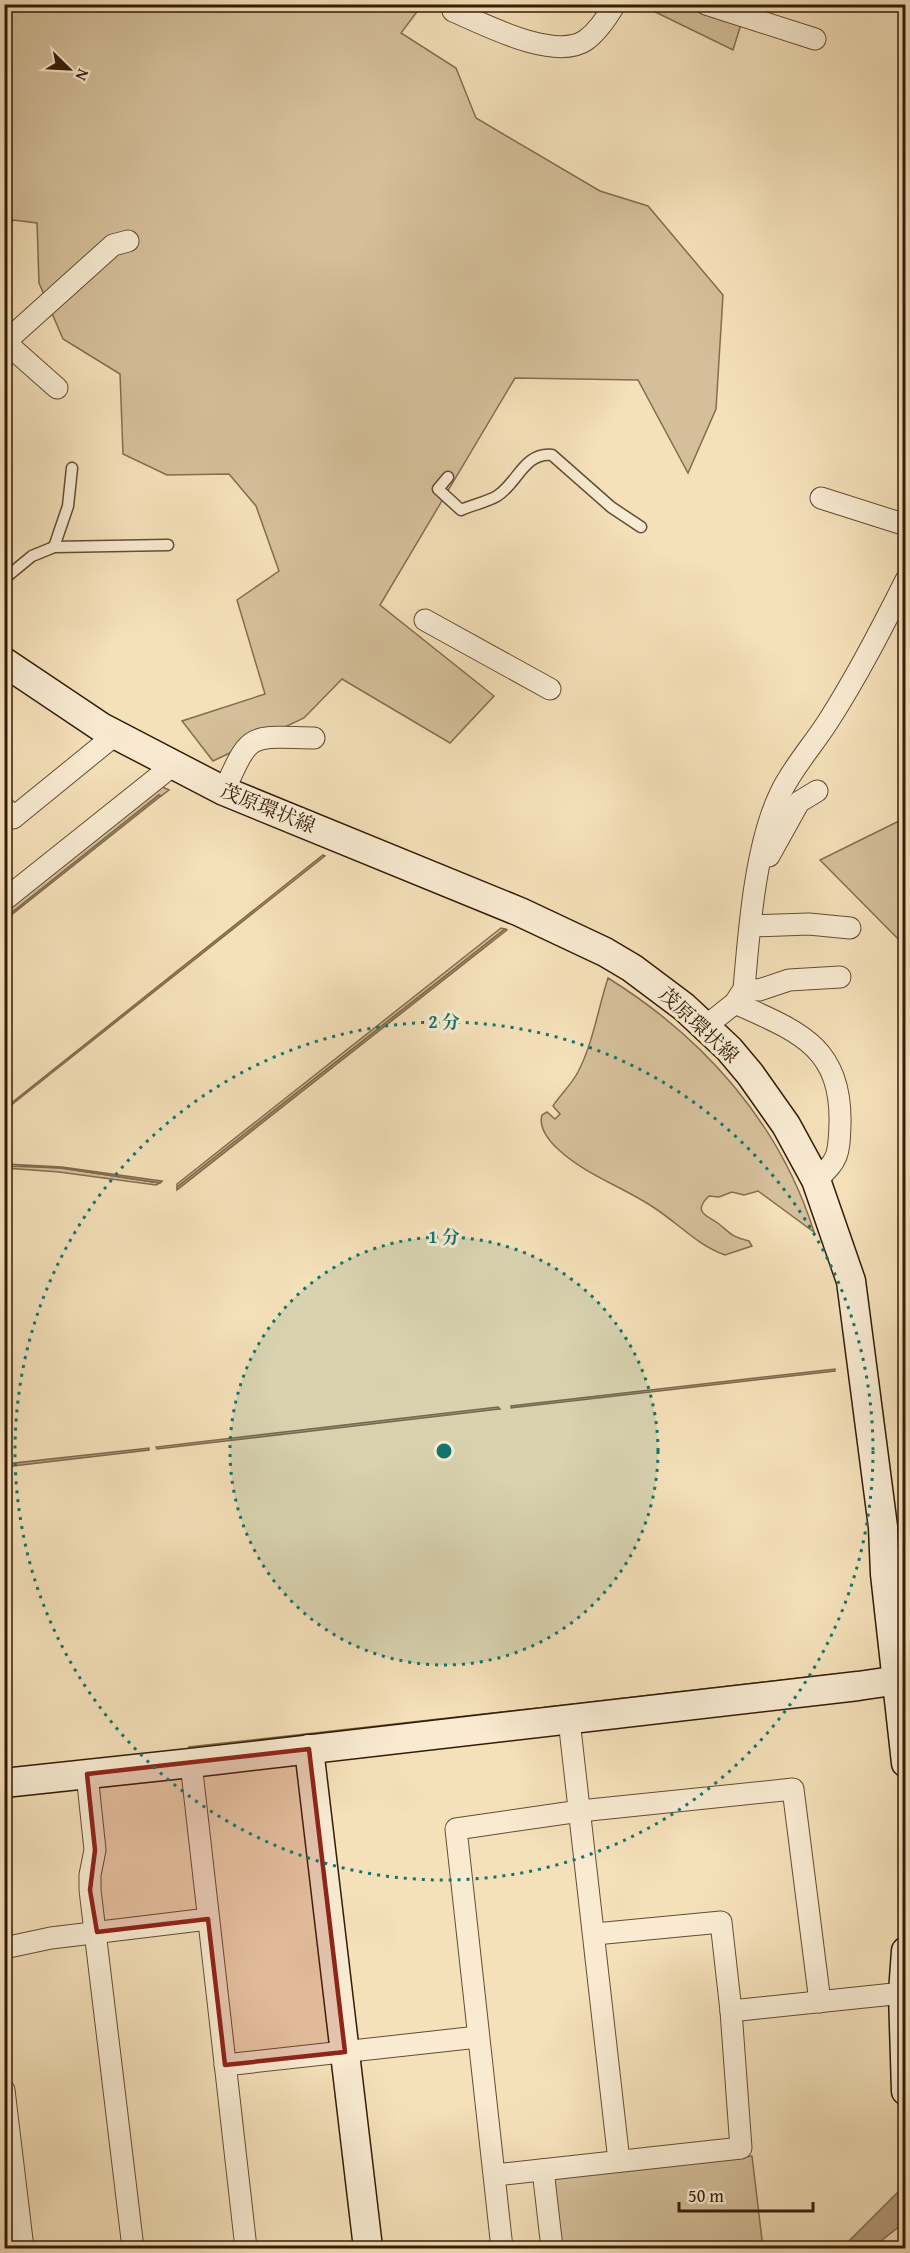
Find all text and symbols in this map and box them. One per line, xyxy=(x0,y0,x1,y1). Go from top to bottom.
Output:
north arrow xyxy=(39,39,99,99)
text: N xyxy=(69,65,96,85)
street label: 茂原環状線 xyxy=(216,775,320,840)
street label: 茂原環状線 xyxy=(653,980,746,1069)
text: 2 分 xyxy=(428,1008,460,1035)
text: 1 分 xyxy=(428,1223,460,1250)
centre of rings xyxy=(434,1441,454,1461)
scale bar xyxy=(679,2175,812,2213)
text: 50 m xyxy=(688,2182,724,2209)

